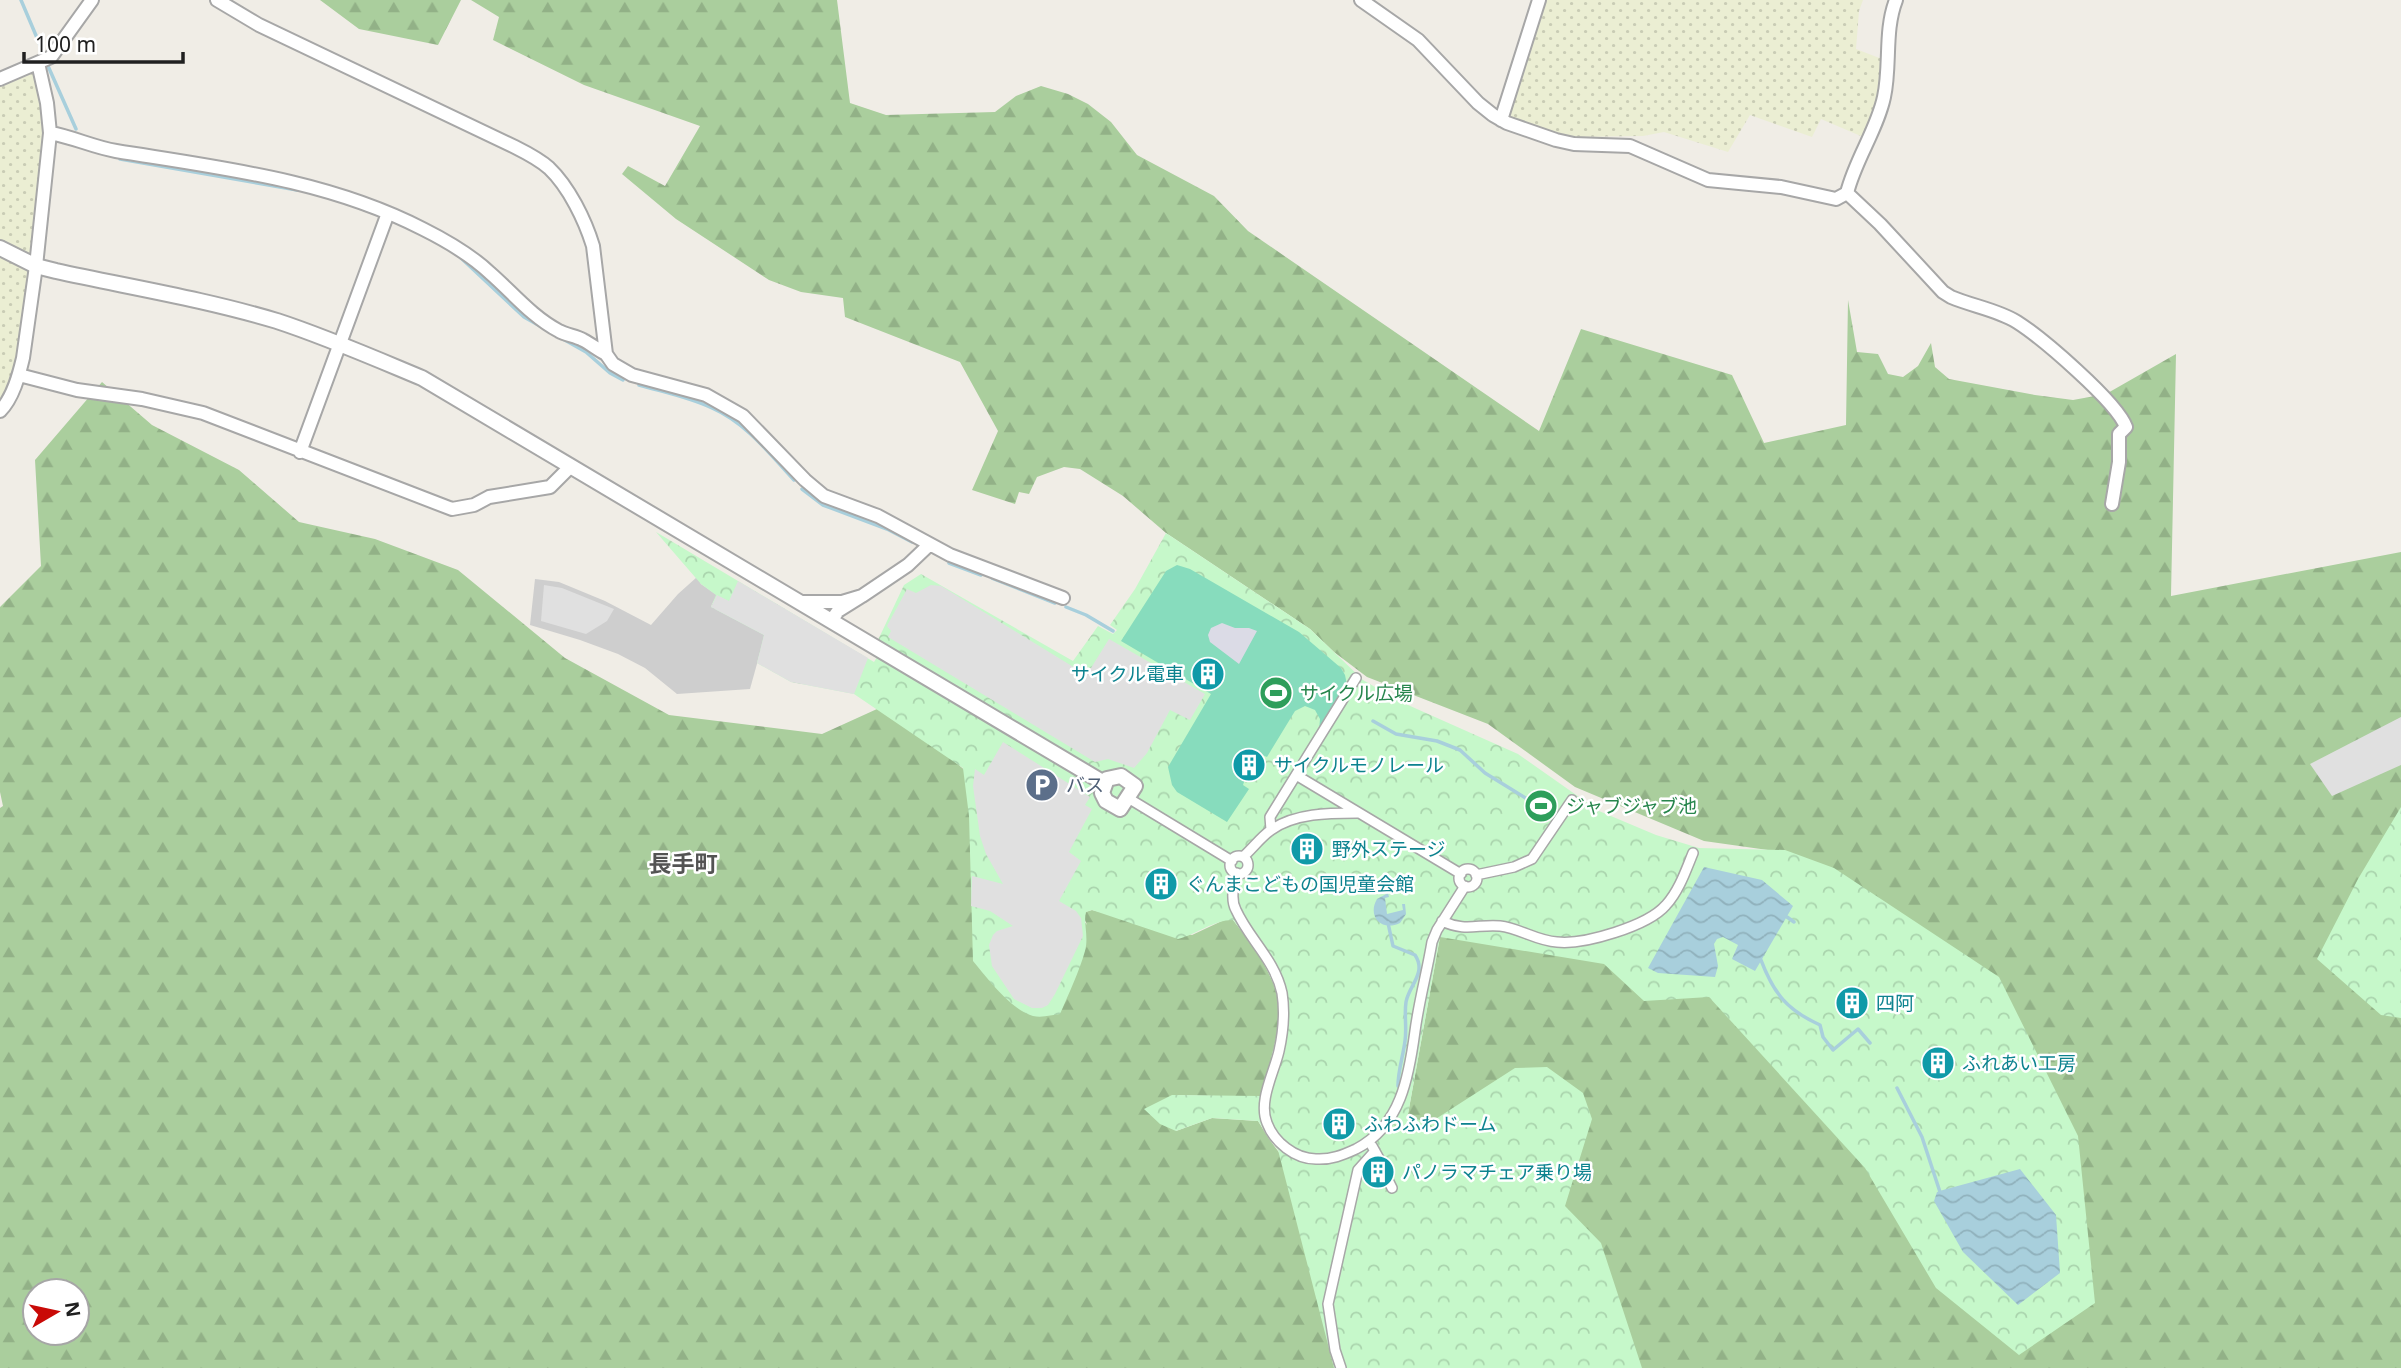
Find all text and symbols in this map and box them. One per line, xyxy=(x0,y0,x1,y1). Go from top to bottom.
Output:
scale bar xyxy=(24,21,184,65)
text: 100 m xyxy=(35,30,96,58)
building icon: サイクル電車 xyxy=(1189,655,1227,693)
place label: サイクル電車 xyxy=(1071,661,1184,687)
sports icon: サイクル広場 xyxy=(1257,674,1295,712)
place label: サイクル広場 xyxy=(1300,680,1413,706)
building icon: サイクルモノレール xyxy=(1230,746,1268,784)
place label: サイクルモノレール xyxy=(1274,752,1444,778)
parking icon: バス xyxy=(1023,766,1061,804)
place label: バス xyxy=(1066,772,1104,798)
sports icon: ジャブジャブ池 xyxy=(1522,787,1560,825)
place label: ジャブジャブ池 xyxy=(1566,793,1697,819)
building icon: 野外ステージ xyxy=(1288,830,1326,868)
place label: 野外ステージ xyxy=(1332,836,1446,862)
district label: 長手町 xyxy=(649,847,718,879)
building icon: ぐんまこどもの国児童会館 xyxy=(1142,865,1180,903)
place label: ぐんまこどもの国児童会館 xyxy=(1186,871,1414,897)
building icon: 四阿 xyxy=(1833,984,1871,1022)
place label: 四阿 xyxy=(1876,990,1914,1016)
building icon: ふれあい工房 xyxy=(1919,1044,1957,1082)
place label: ふれあい工房 xyxy=(1962,1050,2076,1076)
building icon: ふわふわドーム xyxy=(1320,1105,1358,1143)
place label: ふわふわドーム xyxy=(1364,1111,1496,1137)
building icon: パノラマチェア乗り場 xyxy=(1359,1153,1397,1191)
place label: パノラマチェア乗り場 xyxy=(1402,1159,1592,1185)
north arrow xyxy=(21,1277,91,1347)
text: N xyxy=(59,1300,87,1319)

